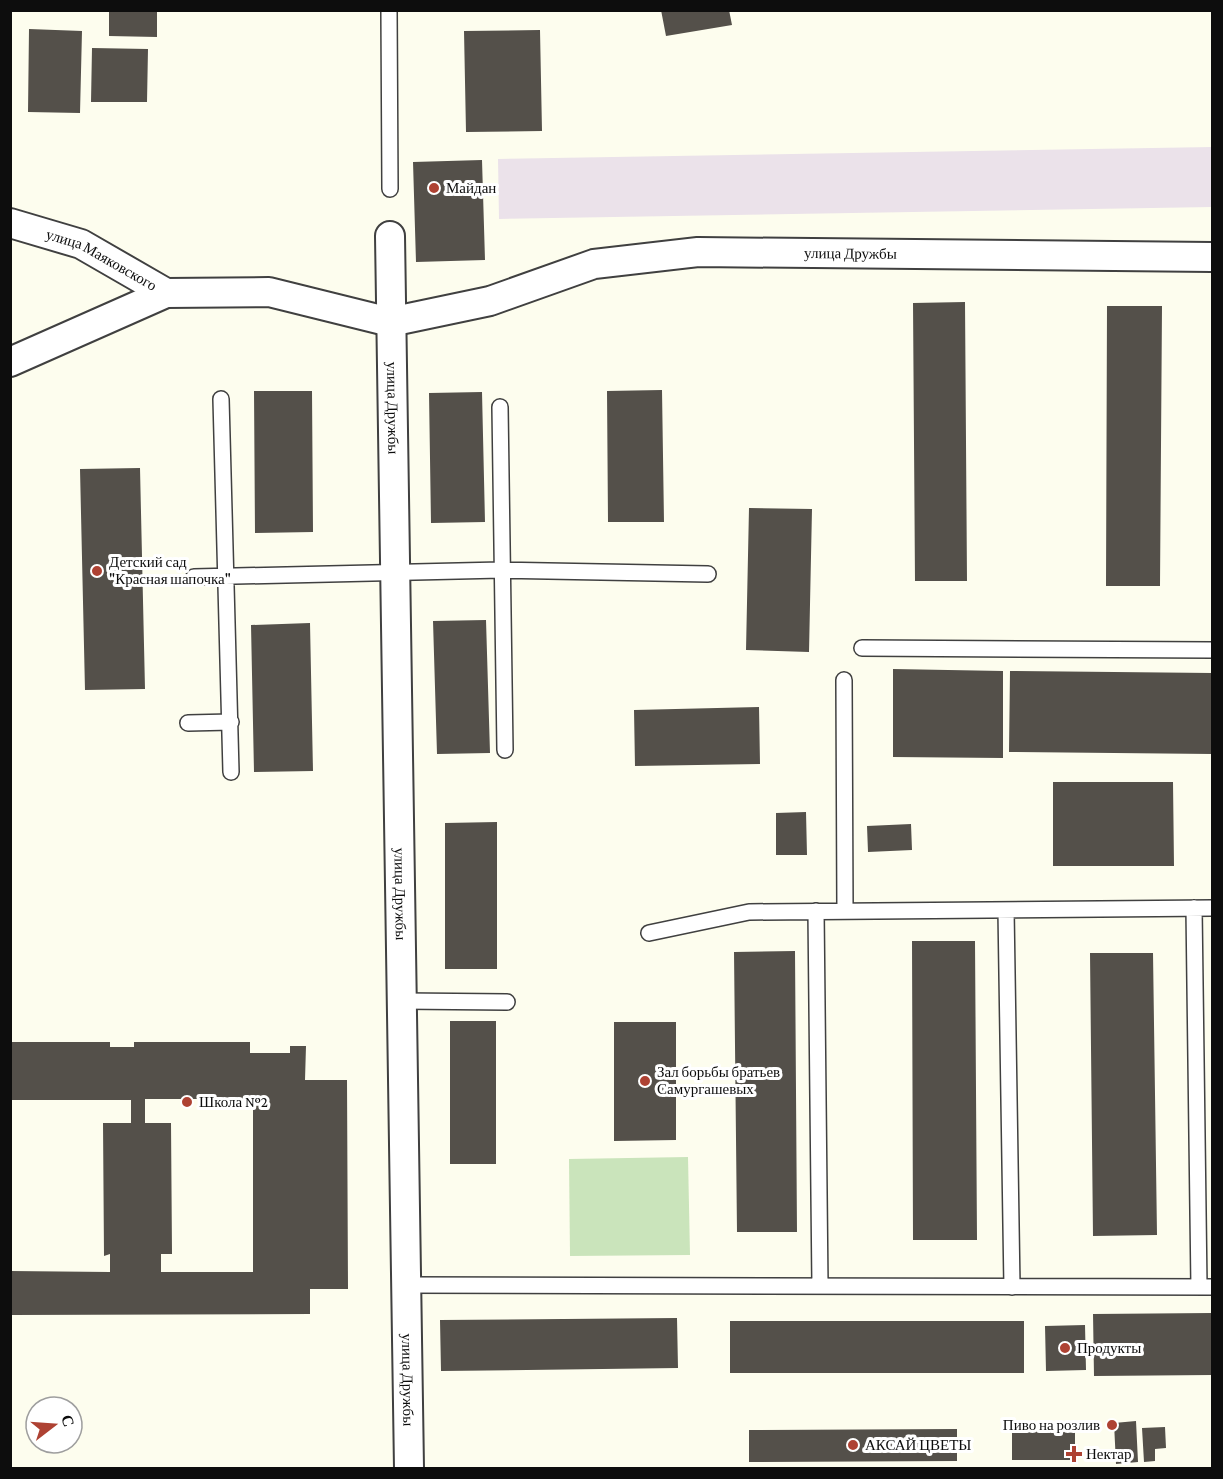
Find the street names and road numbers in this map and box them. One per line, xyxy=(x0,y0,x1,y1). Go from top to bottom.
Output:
street label: улица Маяковского xyxy=(44,226,159,294)
street label: улица Дружбы xyxy=(804,245,897,262)
street label: улица Дружбы xyxy=(384,362,401,454)
street label: улица Дружбы xyxy=(391,847,409,940)
street label: улица Дружбы xyxy=(399,1333,416,1426)

